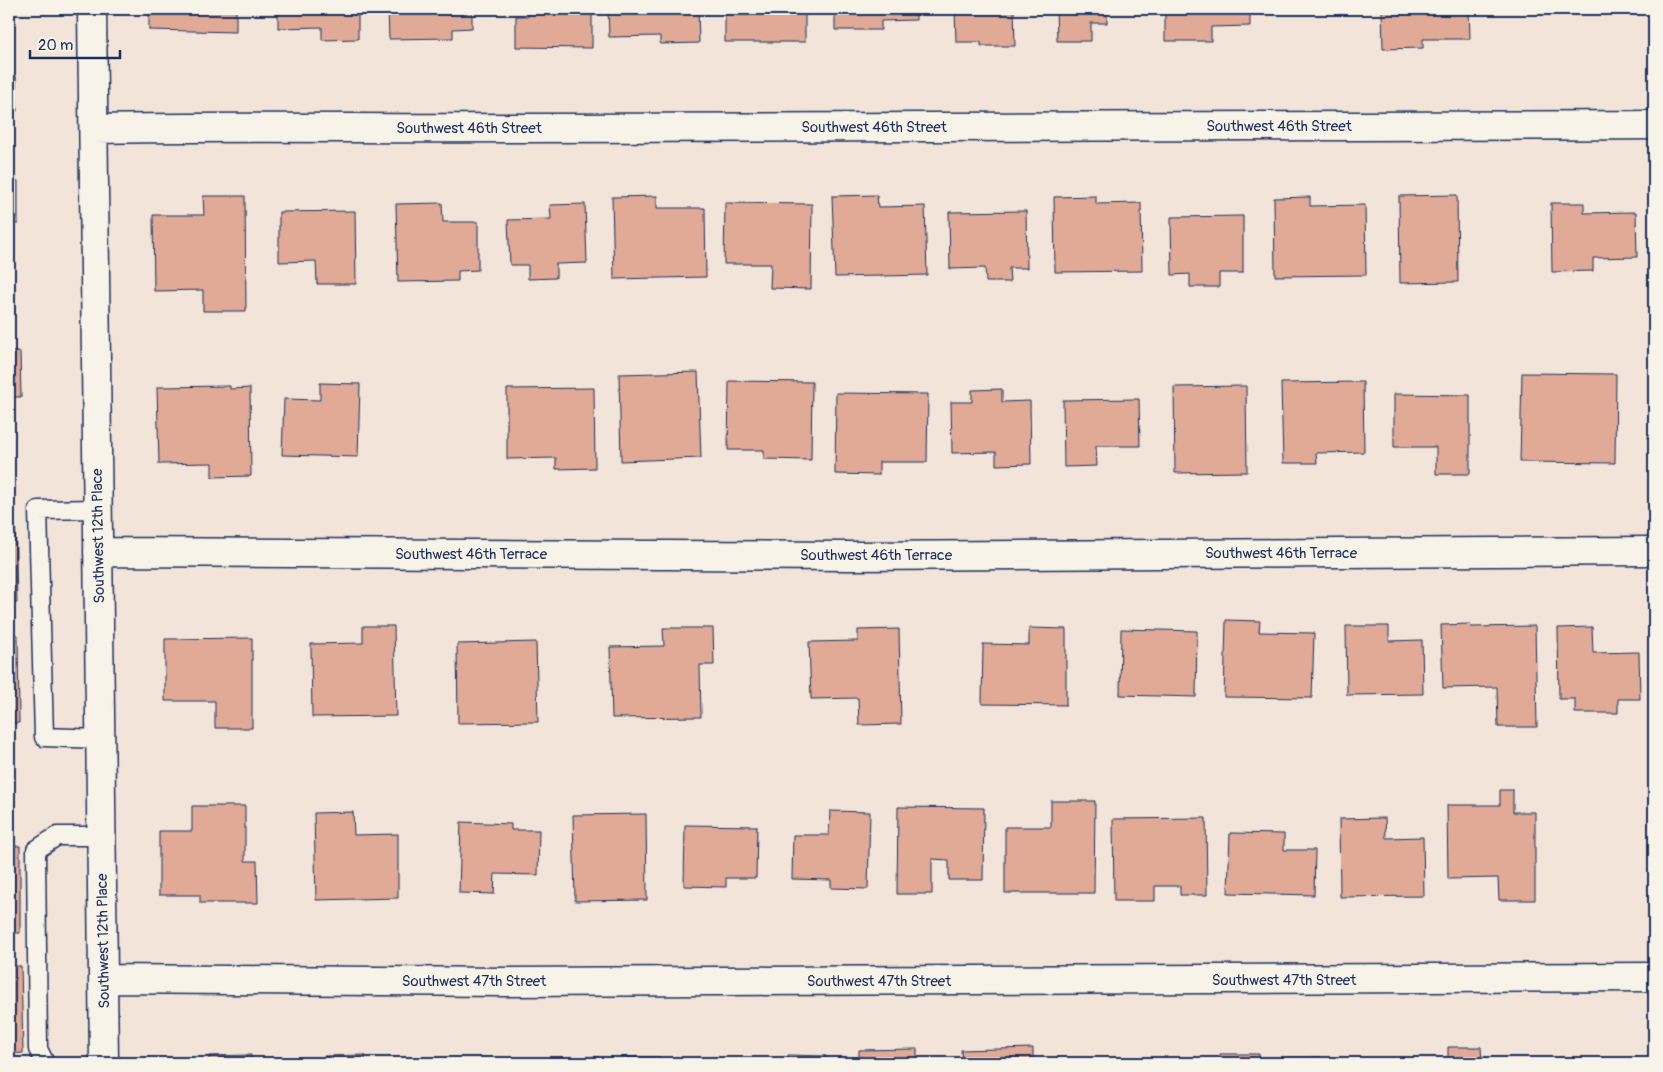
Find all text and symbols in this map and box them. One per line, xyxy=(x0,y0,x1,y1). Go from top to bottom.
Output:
scale bar xyxy=(30,28,120,60)
text: 20 m xyxy=(38,36,73,55)
street label: Southwest 46th Street xyxy=(1206,117,1353,136)
street label: Southwest 46th Street xyxy=(801,118,948,137)
street label: Southwest 46th Street xyxy=(396,119,543,138)
street label: Southwest 12th Place xyxy=(88,468,109,604)
street label: Southwest 46th Terrace xyxy=(1205,544,1358,563)
street label: Southwest 46th Terrace xyxy=(395,545,548,564)
street label: Southwest 46th Terrace xyxy=(800,546,953,565)
street label: Southwest 12th Place xyxy=(93,873,114,1009)
street label: Southwest 47th Street xyxy=(1212,971,1357,990)
street label: Southwest 47th Street xyxy=(402,972,547,991)
street label: Southwest 47th Street xyxy=(807,972,952,991)

